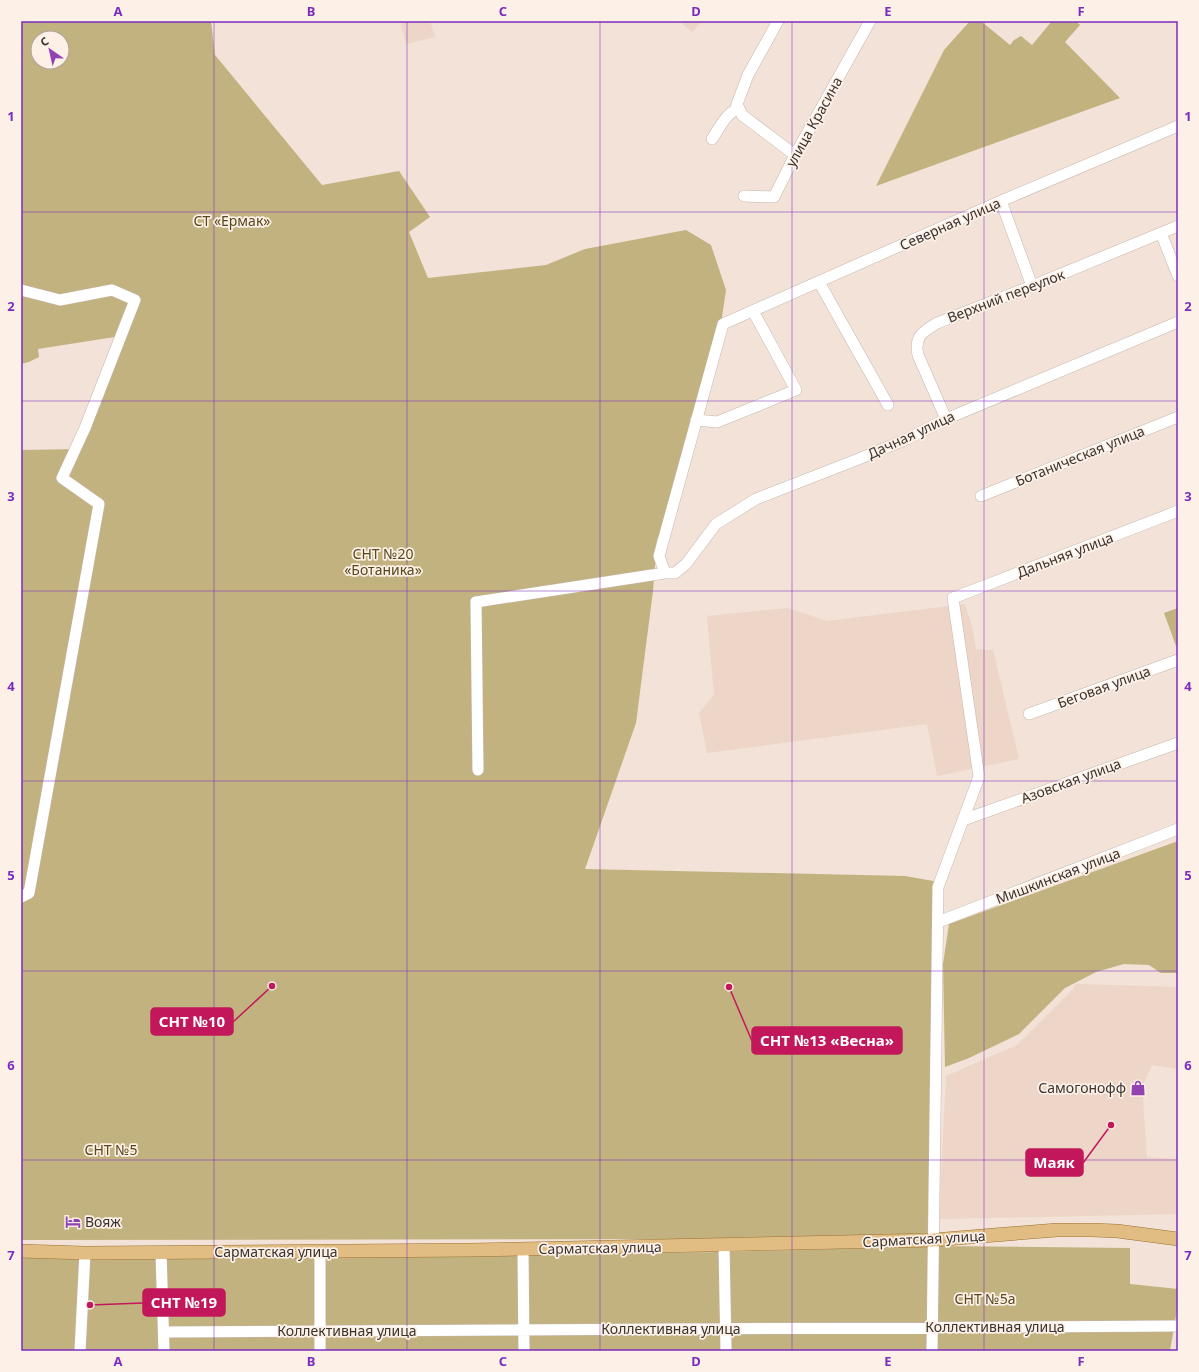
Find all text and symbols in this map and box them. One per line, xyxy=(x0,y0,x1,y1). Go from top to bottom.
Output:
text: A xyxy=(114,2,123,20)
text: B xyxy=(307,2,315,20)
text: C xyxy=(499,2,507,20)
text: D xyxy=(691,2,701,20)
text: E xyxy=(884,2,892,20)
text: F xyxy=(1077,2,1085,20)
north arrow xyxy=(30,30,70,70)
text: С xyxy=(37,33,51,50)
street label: улица Красина xyxy=(781,73,846,170)
text: 1 xyxy=(7,107,15,125)
text: 1 xyxy=(1184,107,1192,125)
street label: Северная улица xyxy=(896,193,1003,254)
park label: СТ «Ермак» xyxy=(194,211,270,230)
street label: Верхний переулок xyxy=(944,264,1068,327)
text: 2 xyxy=(7,297,15,315)
text: 2 xyxy=(1184,297,1192,315)
street label: Дачная улица xyxy=(864,406,957,463)
street label: Ботаническая улица xyxy=(1012,421,1147,490)
text: 3 xyxy=(7,487,15,505)
text: 3 xyxy=(1184,487,1192,505)
street label: Дальняя улица xyxy=(1014,527,1116,582)
park label: СНТ №20 «Ботаника» xyxy=(344,544,422,579)
street label: Беговая улица xyxy=(1055,661,1153,712)
text: 4 xyxy=(7,677,15,695)
text: 4 xyxy=(1184,677,1192,695)
street label: Азовская улица xyxy=(1018,754,1124,807)
street label: Мишкинская улица xyxy=(993,843,1123,908)
text: 5 xyxy=(7,866,15,884)
text: 5 xyxy=(1184,866,1192,884)
callout: СНТ №10 xyxy=(151,1008,233,1035)
text: СНТ №10 xyxy=(159,1011,226,1031)
callout: СНТ №13 «Весна» xyxy=(752,1027,902,1054)
text: СНТ №13 «Весна» xyxy=(760,1030,894,1050)
text: 6 xyxy=(7,1056,15,1074)
text: 6 xyxy=(1184,1056,1192,1074)
place label: Самогонофф xyxy=(1038,1078,1126,1097)
shop icon: Самогонофф xyxy=(1129,1079,1147,1097)
park label: СНТ №5 xyxy=(84,1140,138,1159)
callout: Маяк xyxy=(1026,1149,1083,1176)
text: Маяк xyxy=(1033,1152,1075,1172)
place label: Вояж xyxy=(85,1212,121,1231)
hotel icon: Вояж xyxy=(64,1213,82,1231)
street label: Сарматская улица xyxy=(862,1226,986,1251)
street label: Сарматская улица xyxy=(538,1237,662,1258)
street label: Сарматская улица xyxy=(214,1242,338,1261)
text: 7 xyxy=(7,1246,15,1264)
text: 7 xyxy=(1184,1246,1192,1264)
callout: СНТ №19 xyxy=(143,1289,225,1316)
park label: СНТ №5а xyxy=(955,1289,1015,1308)
text: СНТ №19 xyxy=(151,1292,218,1312)
street label: Коллективная улица xyxy=(925,1317,1065,1336)
street label: Коллективная улица xyxy=(601,1319,741,1338)
street label: Коллективная улица xyxy=(277,1321,417,1340)
text: A xyxy=(114,1352,123,1370)
text: B xyxy=(307,1352,315,1370)
text: C xyxy=(499,1352,507,1370)
text: D xyxy=(691,1352,701,1370)
text: E xyxy=(884,1352,892,1370)
text: F xyxy=(1077,1352,1085,1370)

